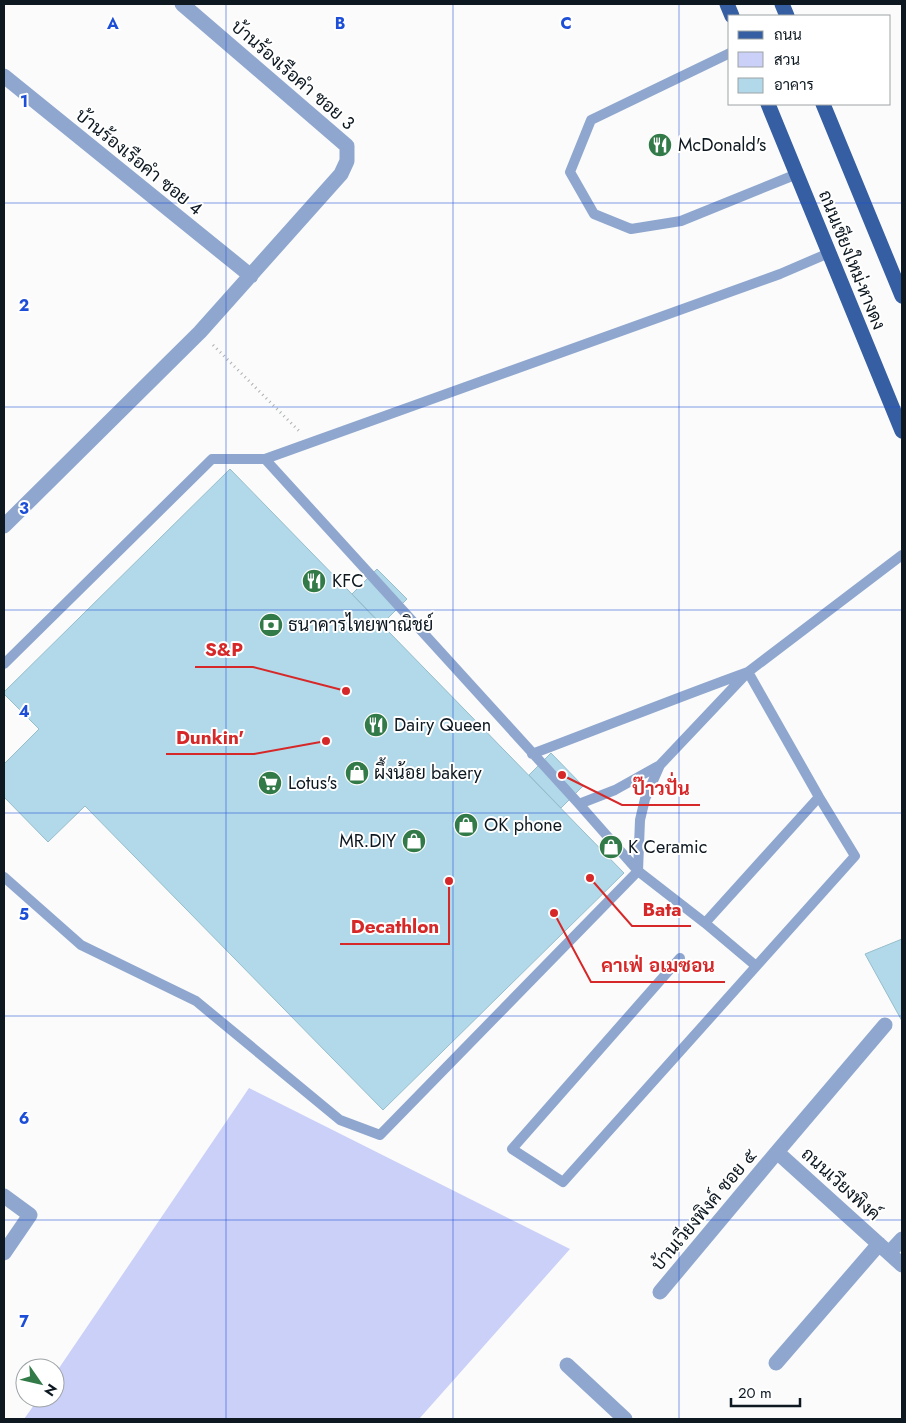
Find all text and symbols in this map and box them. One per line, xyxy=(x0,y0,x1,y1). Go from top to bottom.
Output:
text: A xyxy=(106,12,119,35)
text: B xyxy=(335,12,345,35)
text: C xyxy=(560,12,572,35)
street label: บ้านร้องเรือคำ ซอย 3 xyxy=(225,14,361,136)
legend xyxy=(728,15,891,105)
text: ถนน xyxy=(774,24,802,46)
text: สวน xyxy=(774,49,800,71)
text: อาคาร xyxy=(774,74,814,96)
text: 1 xyxy=(20,90,28,113)
street label: บ้านร้องเรือคำ ซอย 4 xyxy=(70,103,208,221)
restaurant icon: McDonald's xyxy=(647,132,673,158)
place label: McDonald's xyxy=(678,132,766,158)
street label: ถนนเชียงใหม่-หางดง xyxy=(812,186,892,334)
text: 2 xyxy=(19,294,29,317)
text: 3 xyxy=(19,497,29,520)
restaurant icon: KFC xyxy=(301,568,327,594)
place label: KFC xyxy=(332,568,364,594)
bank icon: ธนาคารไทยพาณิชย์ xyxy=(258,612,284,638)
place label: ธนาคารไทยพาณิชย์ xyxy=(288,612,433,638)
callout: S&P xyxy=(195,633,253,667)
text: S&P xyxy=(205,636,243,663)
text: 4 xyxy=(18,700,30,723)
restaurant icon: Dairy Queen xyxy=(363,712,389,738)
place label: Dairy Queen xyxy=(394,712,491,738)
callout: Dunkin' xyxy=(166,720,254,754)
text: Dunkin' xyxy=(176,724,244,751)
place label: ผึ้งน้อย bakery xyxy=(374,757,482,786)
shop icon: ผึ้งน้อย bakery xyxy=(344,760,370,786)
supermarket icon: Lotus's xyxy=(257,770,283,796)
place label: Lotus's xyxy=(288,770,337,796)
callout: ป๊าวปั่น xyxy=(622,771,700,805)
text: ป๊าวปั่น xyxy=(632,772,690,802)
shop icon: OK phone xyxy=(453,812,479,838)
place label: OK phone xyxy=(484,812,562,838)
place label: MR.DIY xyxy=(339,828,397,854)
shop icon: MR.DIY xyxy=(401,828,427,854)
shop icon: K Ceramic xyxy=(598,834,624,860)
place label: K Ceramic xyxy=(628,834,707,860)
callout: Bata xyxy=(632,892,691,926)
text: Bata xyxy=(642,896,682,923)
text: 5 xyxy=(19,903,29,926)
callout: Decathlon xyxy=(340,910,449,944)
text: Decathlon xyxy=(351,913,439,940)
callout: คาเฟ่ อเมซอน xyxy=(591,948,725,982)
text: คาเฟ่ อเมซอน xyxy=(601,952,715,979)
text: 6 xyxy=(19,1107,29,1130)
street label: ถนนเวียงพิงค์ xyxy=(796,1141,886,1227)
street label: บ้านเวียงพิงค์ ซอย ๕ xyxy=(645,1143,763,1277)
text: 7 xyxy=(19,1310,29,1333)
north arrow xyxy=(15,1358,65,1408)
scale bar xyxy=(731,1376,800,1408)
text: N xyxy=(39,1380,62,1400)
text: 20 m xyxy=(738,1382,772,1404)

